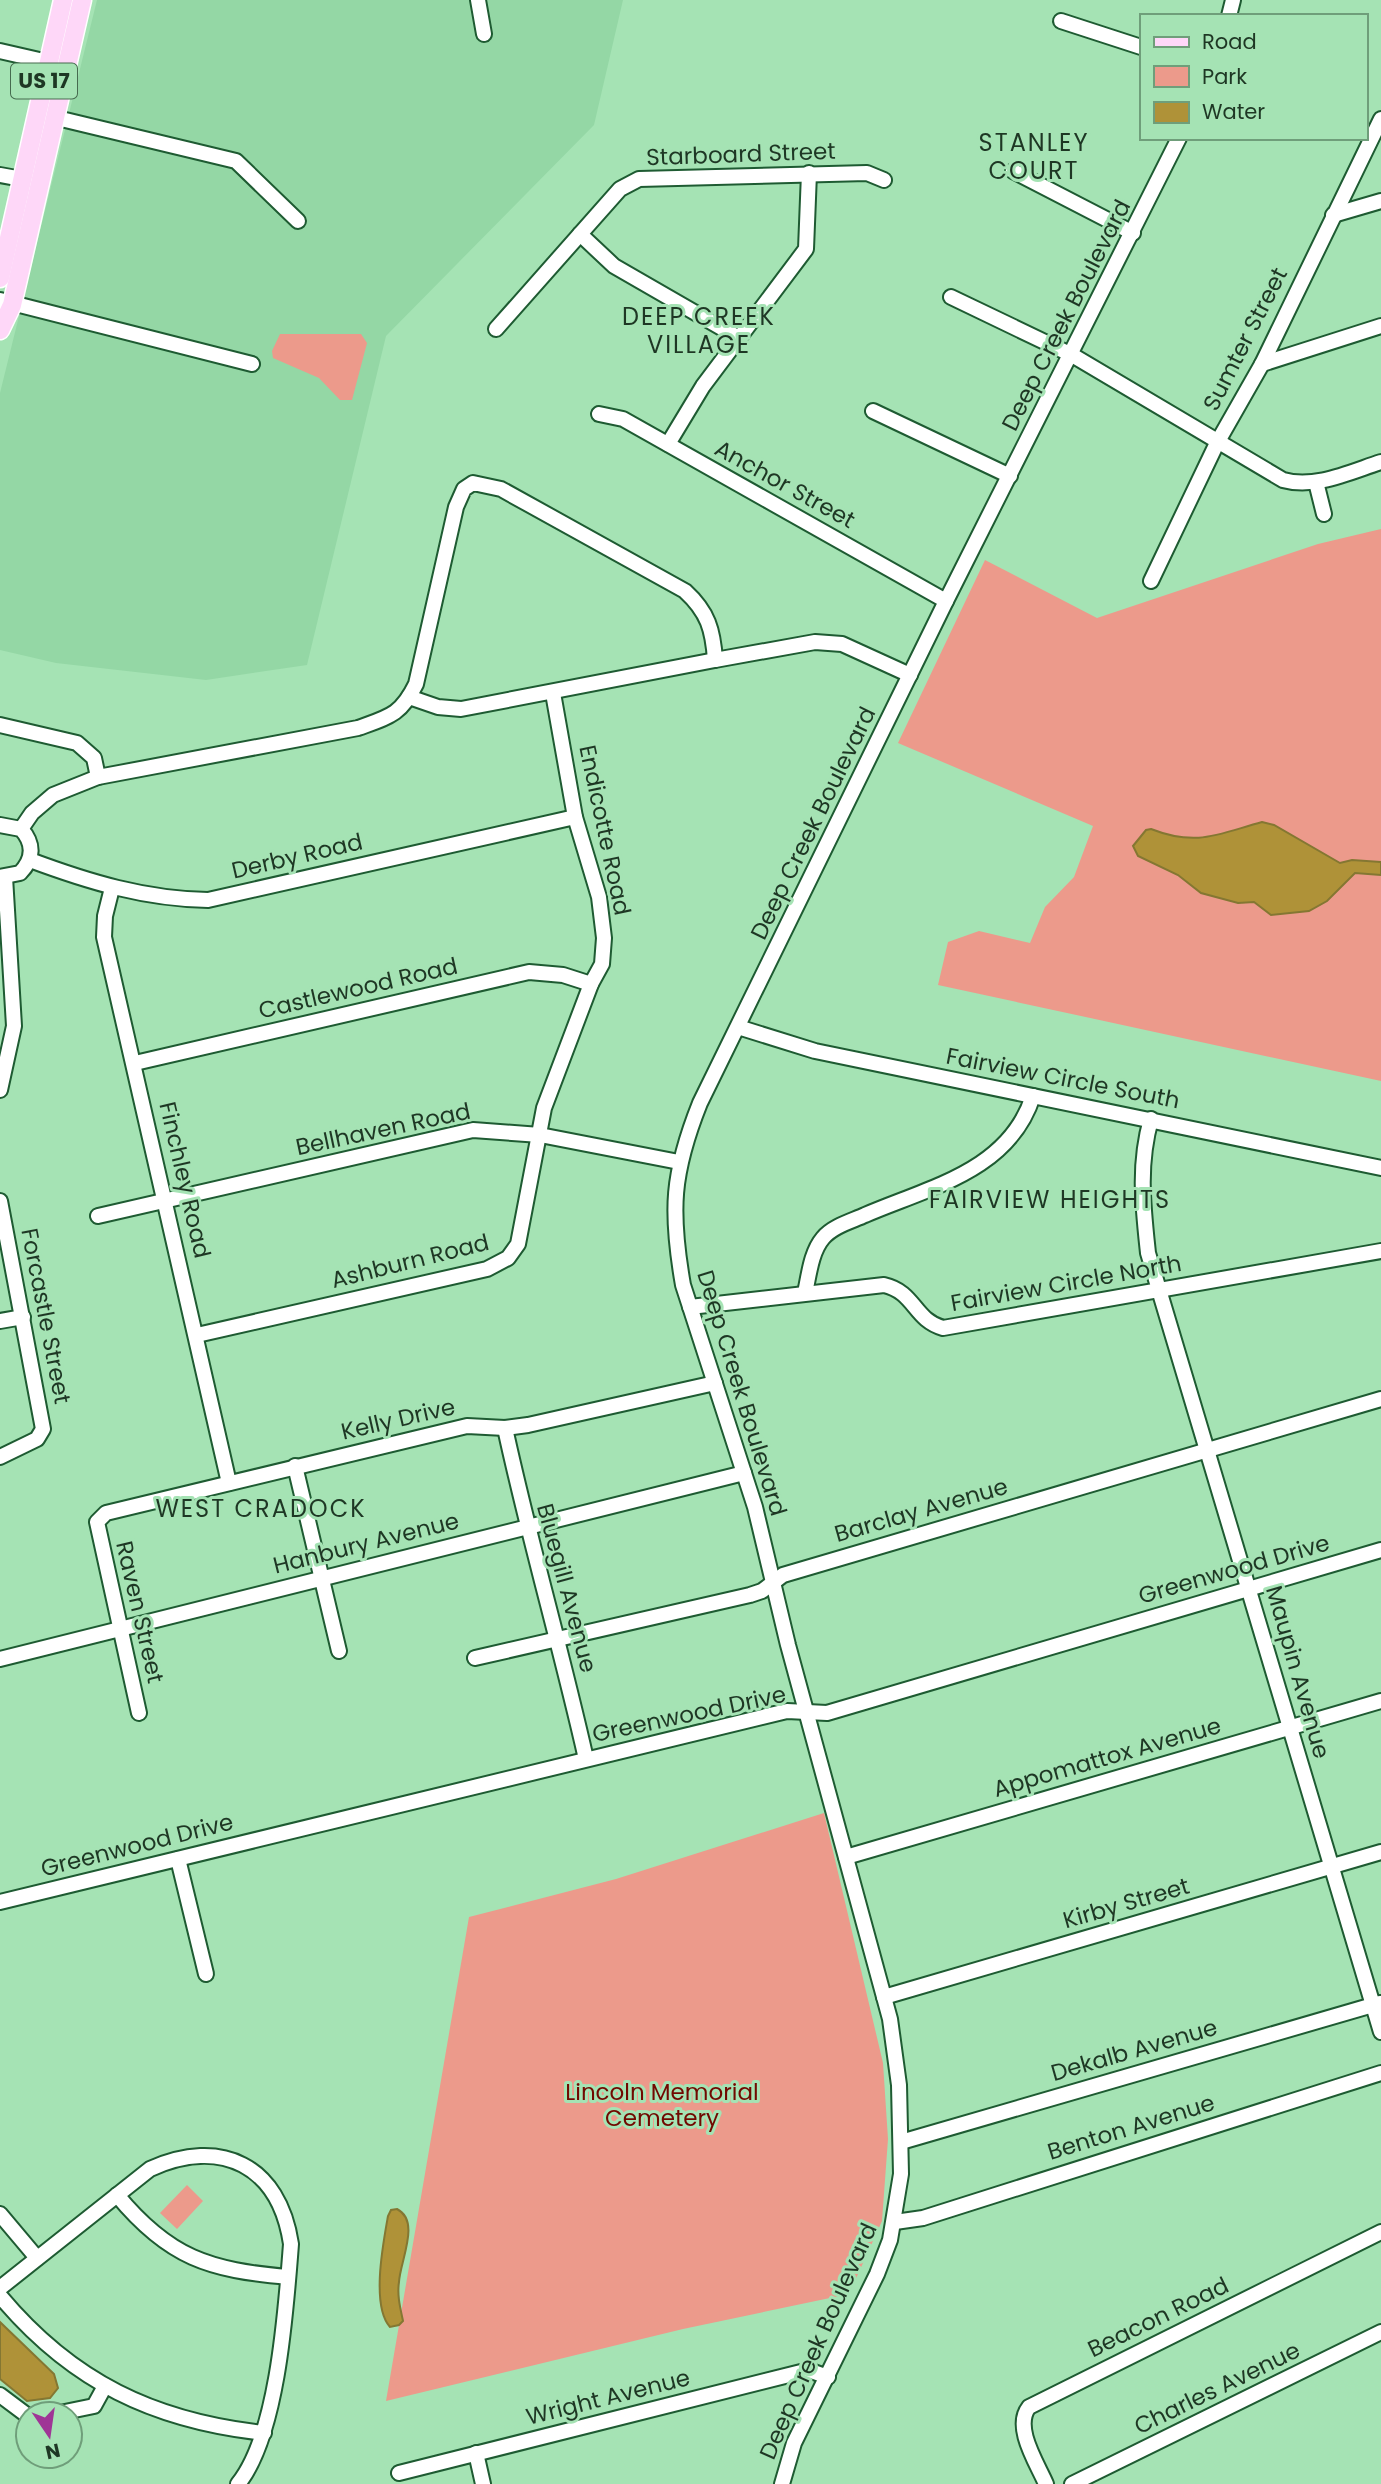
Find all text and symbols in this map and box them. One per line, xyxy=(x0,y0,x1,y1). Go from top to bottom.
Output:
legend xyxy=(1140,14,1367,140)
text: Road xyxy=(1202,27,1257,56)
text: Park xyxy=(1202,62,1247,91)
road number: US 17 xyxy=(11,64,77,98)
text: Water xyxy=(1202,97,1265,126)
district label: STANLEY COURT xyxy=(979,126,1089,187)
street label: Starboard Street xyxy=(646,135,836,173)
street label: Deep Creek Boulevard xyxy=(994,194,1138,436)
street label: Sumter Street xyxy=(1195,262,1295,416)
district label: DEEP CREEK VILLAGE xyxy=(622,300,776,361)
street label: Anchor Street xyxy=(709,432,861,536)
street label: Deep Creek Boulevard xyxy=(743,701,883,945)
street label: Endicotte Road xyxy=(571,742,639,918)
street label: Derby Road xyxy=(228,825,366,887)
street label: Castlewood Road xyxy=(255,950,461,1026)
street label: Fairview Circle South xyxy=(944,1040,1182,1116)
street label: Bellhaven Road xyxy=(293,1095,473,1163)
street label: Finchley Road xyxy=(151,1099,219,1261)
district label: FAIRVIEW HEIGHTS xyxy=(929,1183,1171,1216)
street label: Forcastle Street xyxy=(13,1225,79,1407)
street label: Ashburn Road xyxy=(328,1226,492,1296)
street label: Fairview Circle North xyxy=(948,1247,1184,1319)
street label: Deep Creek Boulevard xyxy=(689,1266,795,1520)
street label: Kelly Drive xyxy=(338,1390,458,1448)
street label: Barclay Avenue xyxy=(831,1470,1011,1550)
district label: WEST CRADOCK xyxy=(155,1492,367,1525)
street label: Bluegill Avenue xyxy=(529,1500,605,1676)
street label: Hanbury Avenue xyxy=(270,1504,462,1582)
street label: Greenwood Drive xyxy=(1135,1526,1333,1612)
street label: Raven Street xyxy=(108,1538,172,1686)
street label: Maupin Avenue xyxy=(1258,1582,1338,1762)
street label: Greenwood Drive xyxy=(589,1678,789,1750)
street label: Appomattox Avenue xyxy=(989,1709,1225,1805)
street label: Greenwood Drive xyxy=(37,1806,237,1884)
street label: Kirby Street xyxy=(1059,1870,1193,1936)
street label: Dekalb Avenue xyxy=(1047,2011,1221,2089)
park label: Lincoln Memorial Cemetery xyxy=(565,2076,759,2134)
street label: Benton Avenue xyxy=(1043,2086,1219,2168)
street label: Deep Creek Boulevard xyxy=(751,2218,885,2464)
street label: Beacon Road xyxy=(1082,2269,1234,2365)
street label: Charles Avenue xyxy=(1129,2334,1305,2442)
street label: Wright Avenue xyxy=(523,2361,693,2433)
north arrow xyxy=(14,2400,84,2470)
text: N xyxy=(43,2436,63,2466)

